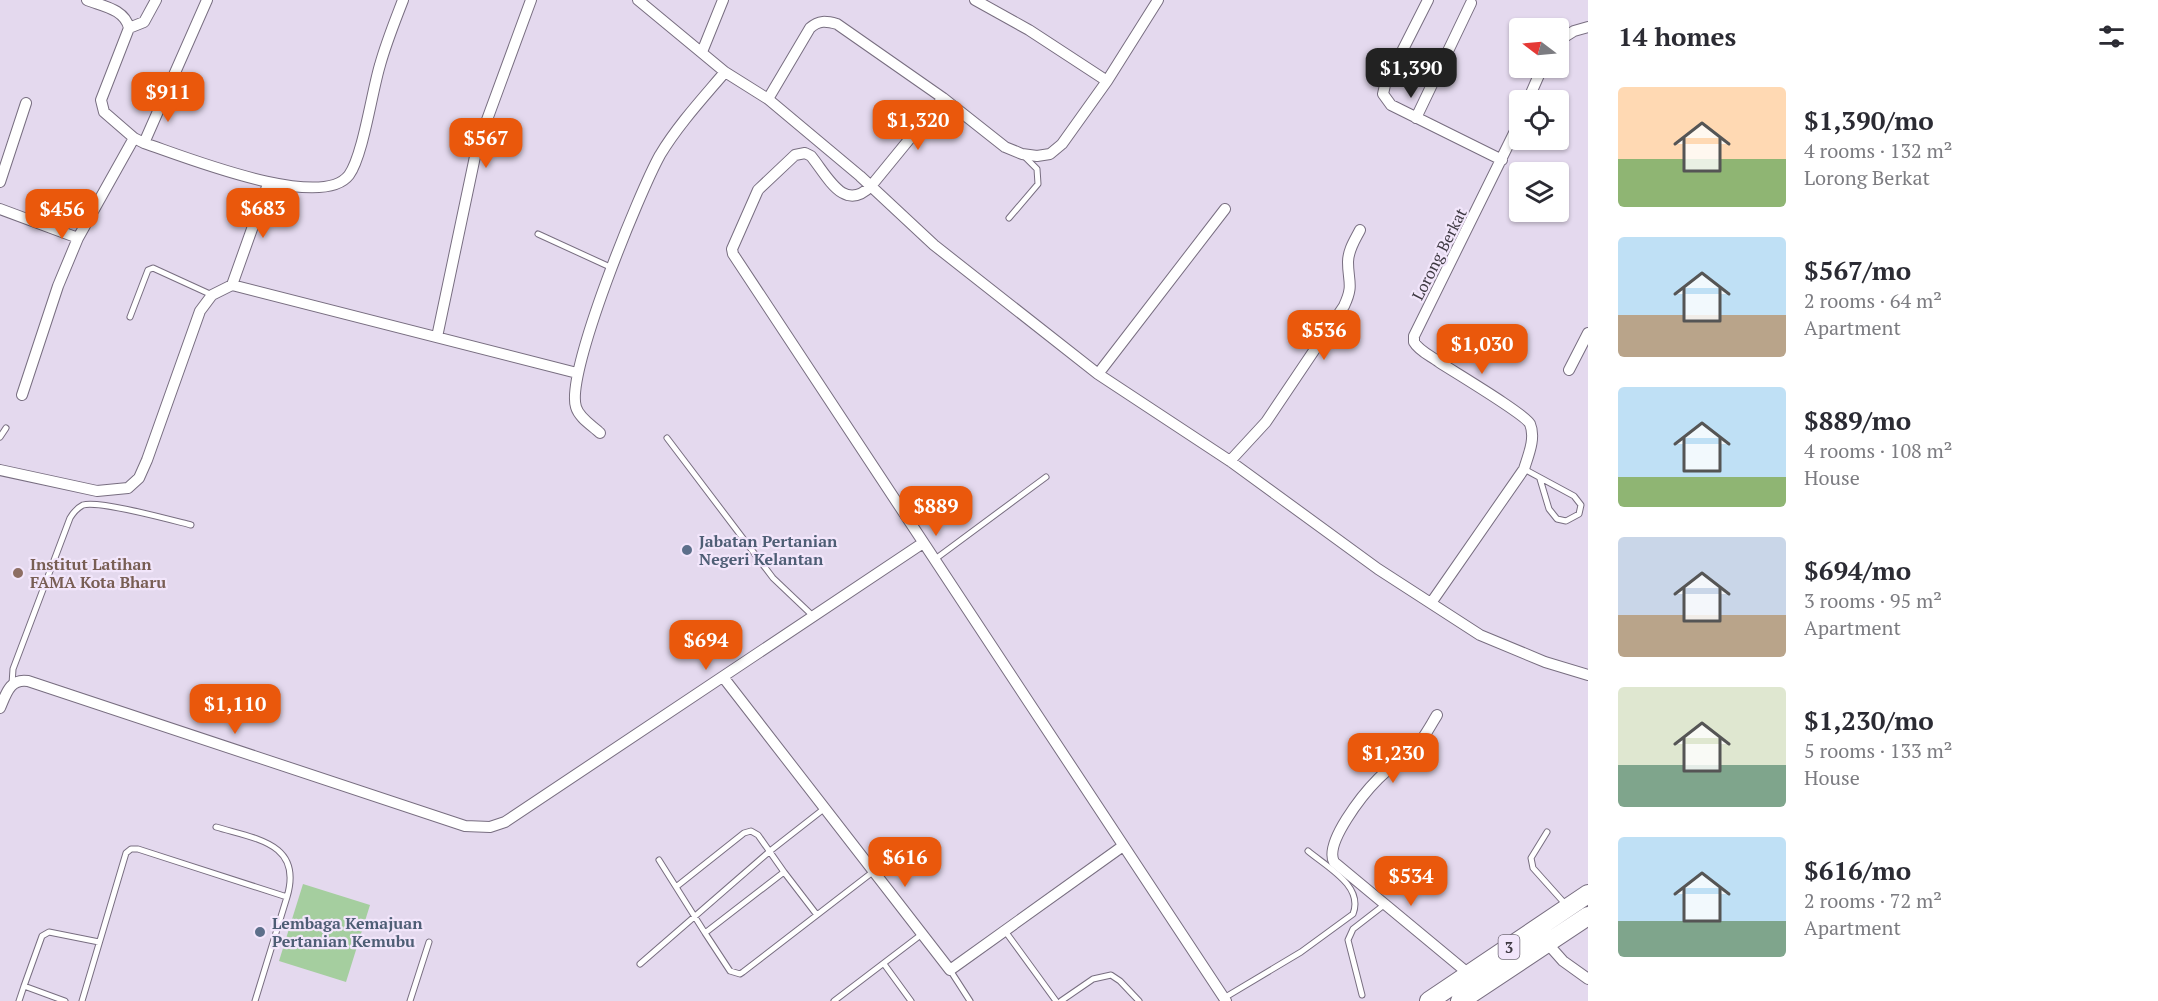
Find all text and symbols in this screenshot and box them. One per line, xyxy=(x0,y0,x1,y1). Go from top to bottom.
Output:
north arrow xyxy=(1509,18,1569,78)
map controls xyxy=(1509,18,1569,222)
text: 14 homes xyxy=(1618,19,1736,53)
icon: filters xyxy=(2095,20,2128,53)
pin: $1,390 xyxy=(1362,48,1460,99)
text: $1,390 xyxy=(1380,54,1442,81)
pin: $911 xyxy=(132,72,204,123)
text: $911 xyxy=(145,78,191,105)
button: locate xyxy=(1509,90,1569,150)
pin: $1,320 xyxy=(869,100,967,151)
text: $1,390/mo xyxy=(1804,103,1934,137)
text: $1,320 xyxy=(887,106,949,133)
icon: home xyxy=(1666,111,1738,183)
pin: $567 xyxy=(450,118,522,169)
text: $567 xyxy=(463,124,509,151)
text: 4 rooms · 132 m² xyxy=(1804,137,1952,164)
button: layers xyxy=(1509,162,1569,222)
text: Lorong Berkat xyxy=(1804,164,1930,191)
pin: $683 xyxy=(227,188,299,239)
pin: $456 xyxy=(26,189,98,240)
text: $683 xyxy=(240,194,286,221)
text: $456 xyxy=(39,195,85,222)
street label: Lorong Berkat xyxy=(1406,204,1472,304)
text: $567/mo xyxy=(1804,253,1911,287)
icon: home xyxy=(1666,261,1738,333)
text: 2 rooms · 64 m² xyxy=(1804,287,1942,314)
pin: $536 xyxy=(1288,310,1360,361)
text: Apartment xyxy=(1804,314,1901,341)
text: $536 xyxy=(1301,316,1347,343)
pin: $1,030 xyxy=(1433,324,1531,375)
text: $1,030 xyxy=(1451,330,1513,357)
text: $889/mo xyxy=(1804,403,1911,437)
icon: home xyxy=(1666,411,1738,483)
text: 4 rooms · 108 m² xyxy=(1804,437,1952,464)
text: House xyxy=(1804,464,1860,491)
pin: $889 xyxy=(900,486,972,537)
text: $889 xyxy=(913,492,959,519)
place label: Jabatan Pertanian Negeri Kelantan xyxy=(699,530,838,570)
marker: Jabatan Pertanian Negeri Kelantan xyxy=(680,543,694,557)
place label: Institut Latihan FAMA Kota Bharu xyxy=(30,553,166,593)
text: $694/mo xyxy=(1804,553,1911,587)
icon: home xyxy=(1666,561,1738,633)
marker: Institut Latihan FAMA Kota Bharu xyxy=(11,566,25,580)
text: 3 rooms · 95 m² xyxy=(1804,587,1942,614)
text: Apartment xyxy=(1804,614,1901,641)
pin: $694 xyxy=(670,620,742,671)
text: $694 xyxy=(683,626,729,653)
pin: $1,110 xyxy=(186,684,284,735)
text: $1,110 xyxy=(204,690,266,717)
text: $1,230/mo xyxy=(1804,703,1934,737)
icon: home xyxy=(1666,711,1738,783)
pin: $1,230 xyxy=(1344,733,1442,784)
text: 5 rooms · 133 m² xyxy=(1804,737,1952,764)
text: $1,230 xyxy=(1362,739,1424,766)
text: House xyxy=(1804,764,1860,791)
pin: $616 xyxy=(869,837,941,888)
text: $616 xyxy=(882,843,928,870)
text: $616/mo xyxy=(1804,853,1911,887)
pin: $534 xyxy=(1375,856,1447,907)
icon: home xyxy=(1666,861,1738,933)
text: $534 xyxy=(1388,862,1434,889)
text: 2 rooms · 72 m² xyxy=(1804,887,1942,914)
place label: Lembaga Kemajuan Pertanian Kemubu xyxy=(272,912,423,952)
text: Apartment xyxy=(1804,914,1901,941)
marker: Lembaga Kemajuan Pertanian Kemubu xyxy=(253,925,267,939)
road number: 3 xyxy=(1498,935,1520,959)

